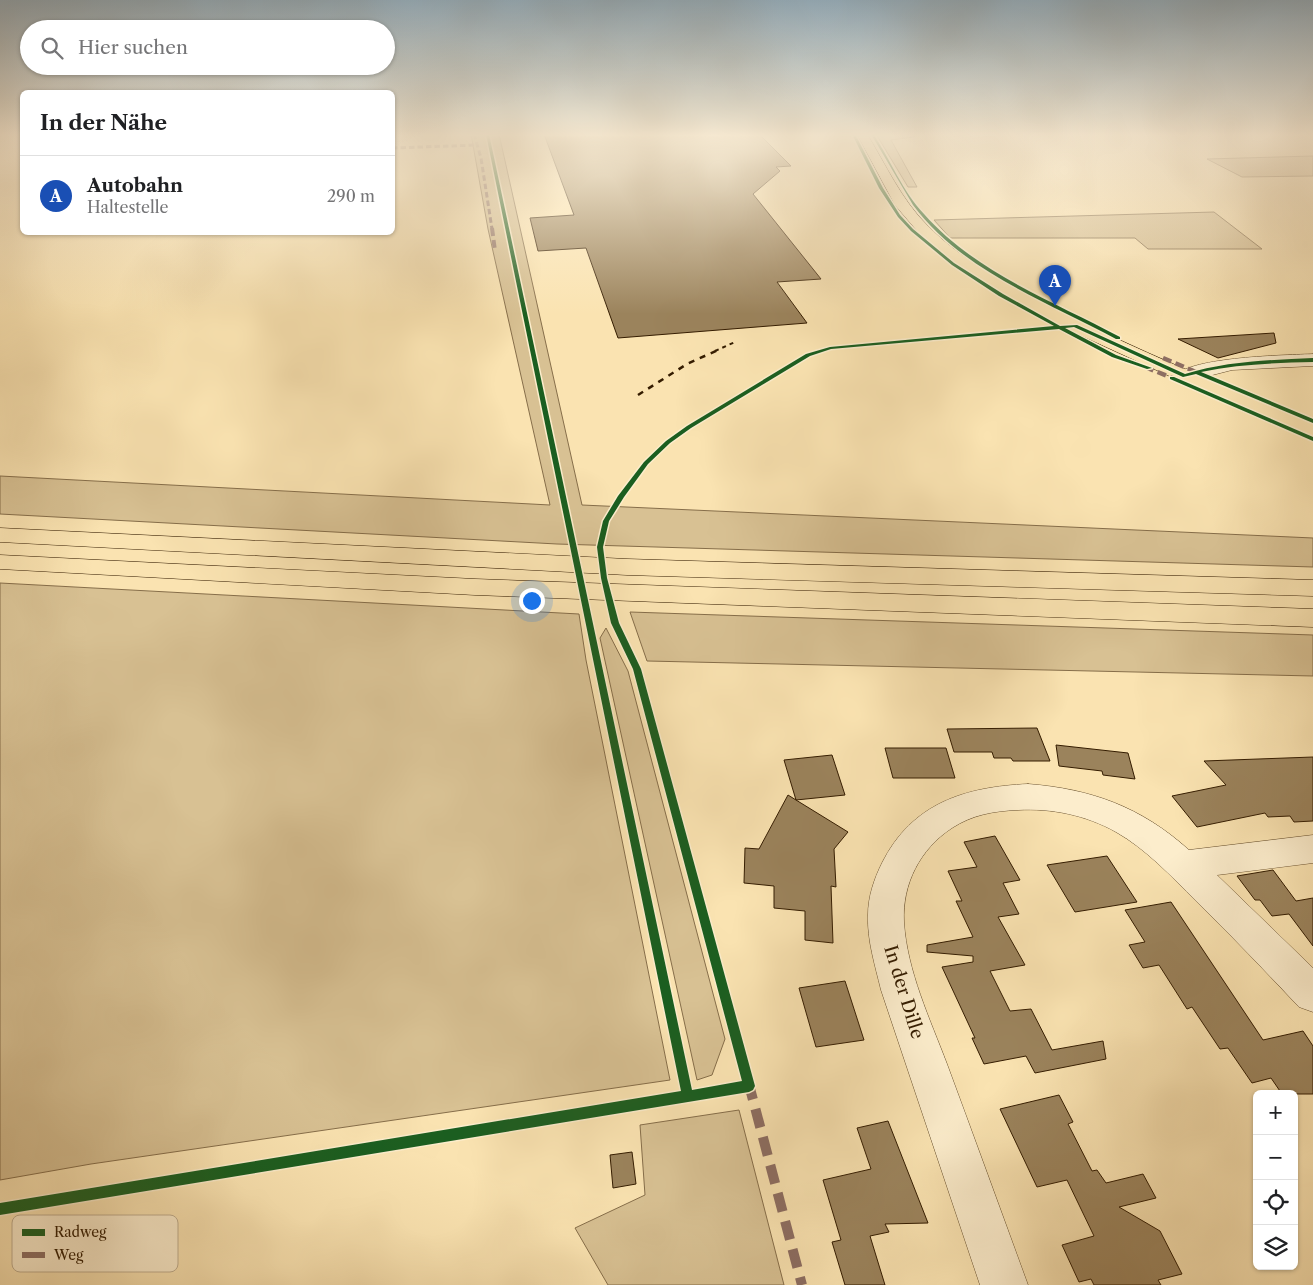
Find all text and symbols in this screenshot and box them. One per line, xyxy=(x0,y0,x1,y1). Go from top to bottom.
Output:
search box xyxy=(20,20,395,75)
icon: search xyxy=(38,34,66,62)
text: Hier suchen xyxy=(78,36,188,59)
text: In der Nähe xyxy=(40,110,167,135)
text: Autobahn xyxy=(87,174,183,197)
text: A xyxy=(50,186,62,206)
text: 290 m xyxy=(327,186,375,206)
text: Haltestelle xyxy=(87,197,168,217)
pin: A xyxy=(1039,265,1071,306)
your location xyxy=(519,588,545,614)
street label: In der Dille xyxy=(879,943,929,1041)
map controls xyxy=(1253,1090,1298,1270)
button: + xyxy=(1253,1090,1298,1135)
button: − xyxy=(1253,1135,1298,1180)
button: locate xyxy=(1253,1180,1298,1225)
legend xyxy=(12,1215,178,1272)
text: Radweg xyxy=(54,1223,107,1241)
button: layers xyxy=(1253,1225,1298,1270)
text: Weg xyxy=(53,1246,84,1264)

